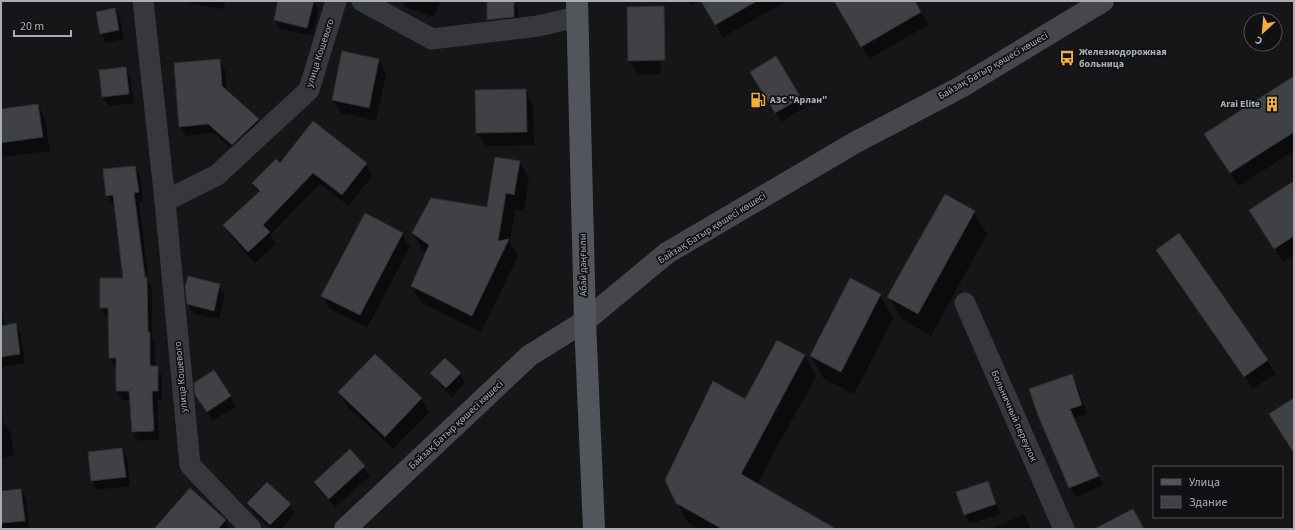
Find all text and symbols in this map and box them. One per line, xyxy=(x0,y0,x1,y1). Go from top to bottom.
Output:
scale bar xyxy=(14,12,71,38)
north arrow xyxy=(1243,12,1283,52)
street label: улица Кошевого xyxy=(302,17,338,89)
text: 20 m xyxy=(20,18,44,35)
street label: Байзақ Батыр қөшесі көшесі xyxy=(935,29,1051,103)
text: С xyxy=(1252,32,1265,49)
place label: Железнодорожная больница xyxy=(1079,45,1167,71)
bus stop icon: Железнодорожная больница xyxy=(1058,49,1076,67)
fuel station icon: АЗС "Арлан" xyxy=(749,91,767,109)
place label: АЗС "Арлан" xyxy=(769,93,827,107)
building icon: Arai Elite xyxy=(1263,95,1281,113)
place label: Arai Elite xyxy=(1220,97,1260,111)
street label: Байзақ Батыр қөшесі көшесі xyxy=(655,189,769,267)
street label: Абай даңғылы xyxy=(575,234,591,296)
street label: улица Кошевого xyxy=(171,341,191,413)
street label: Больничный переулок xyxy=(987,368,1041,464)
street label: Байзақ Батыр қөшесі көшесі xyxy=(406,377,506,473)
legend xyxy=(1153,466,1283,518)
text: Улица xyxy=(1189,474,1220,491)
text: Здание xyxy=(1189,494,1228,511)

